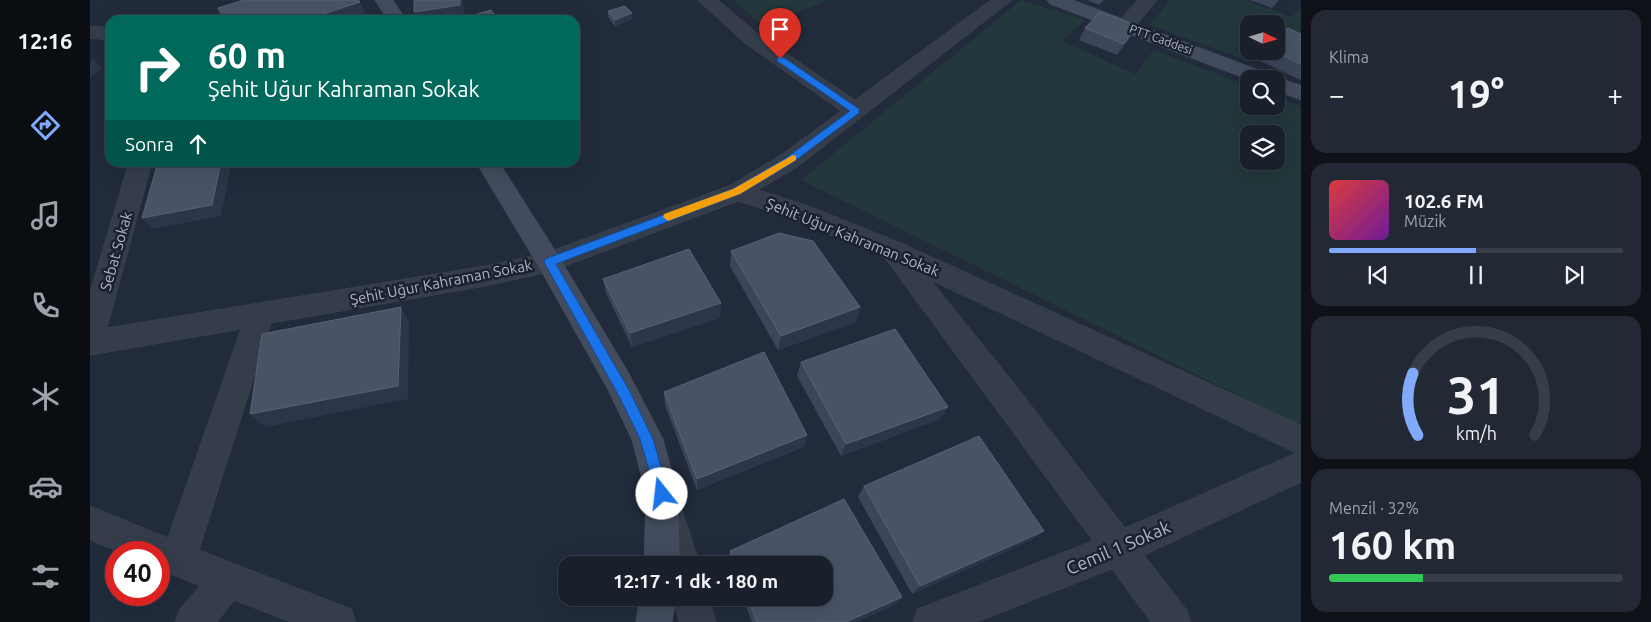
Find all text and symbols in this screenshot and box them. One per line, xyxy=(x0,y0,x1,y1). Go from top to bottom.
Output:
pin xyxy=(759,8,801,59)
icon: arrive xyxy=(766,15,794,43)
north arrow xyxy=(1240,15,1285,60)
map controls xyxy=(1240,15,1285,170)
street label: PTT Caddesi xyxy=(1128,22,1194,56)
text: 12:16 xyxy=(17,28,73,53)
icon: right xyxy=(125,35,190,100)
text: 60 m xyxy=(208,35,286,75)
text: Klima xyxy=(1329,48,1369,66)
button: search xyxy=(1240,70,1285,115)
text: 19° xyxy=(1448,73,1504,115)
text: Şehit Uğur Kahraman Sokak xyxy=(208,76,480,101)
text: − xyxy=(1329,79,1345,110)
text: + xyxy=(1607,79,1623,110)
icon: directions xyxy=(28,108,63,143)
button: layers xyxy=(1240,125,1285,170)
icon: ahead xyxy=(184,130,212,158)
text: Sonra xyxy=(125,133,174,155)
text: 102.6 FM xyxy=(1404,190,1484,212)
street label: Şehit Uğur Kahraman Sokak xyxy=(764,194,942,280)
icon: music xyxy=(28,198,63,233)
street label: Sebat Sokak xyxy=(97,209,136,292)
text: Müzik xyxy=(1404,212,1446,230)
street label: Şehit Uğur Kahraman Sokak xyxy=(349,256,534,308)
icon: previous xyxy=(1364,261,1392,289)
icon: pause xyxy=(1462,261,1490,289)
icon: next xyxy=(1560,261,1588,289)
icon: phone xyxy=(28,288,63,323)
text: 31 xyxy=(1447,366,1505,424)
icon: climate xyxy=(28,379,63,414)
text: km/h xyxy=(1455,423,1497,443)
position arrow xyxy=(635,467,687,519)
icon: car xyxy=(28,469,63,504)
text: Menzil · 32% xyxy=(1329,499,1419,517)
street label: Cemil 1 Sokak xyxy=(1063,516,1173,578)
text: 160 km xyxy=(1329,524,1456,566)
speed limit sign: 40 xyxy=(105,541,170,606)
icon: filters xyxy=(28,559,63,594)
text: 12:17 · 1 dk · 180 m xyxy=(613,570,778,592)

